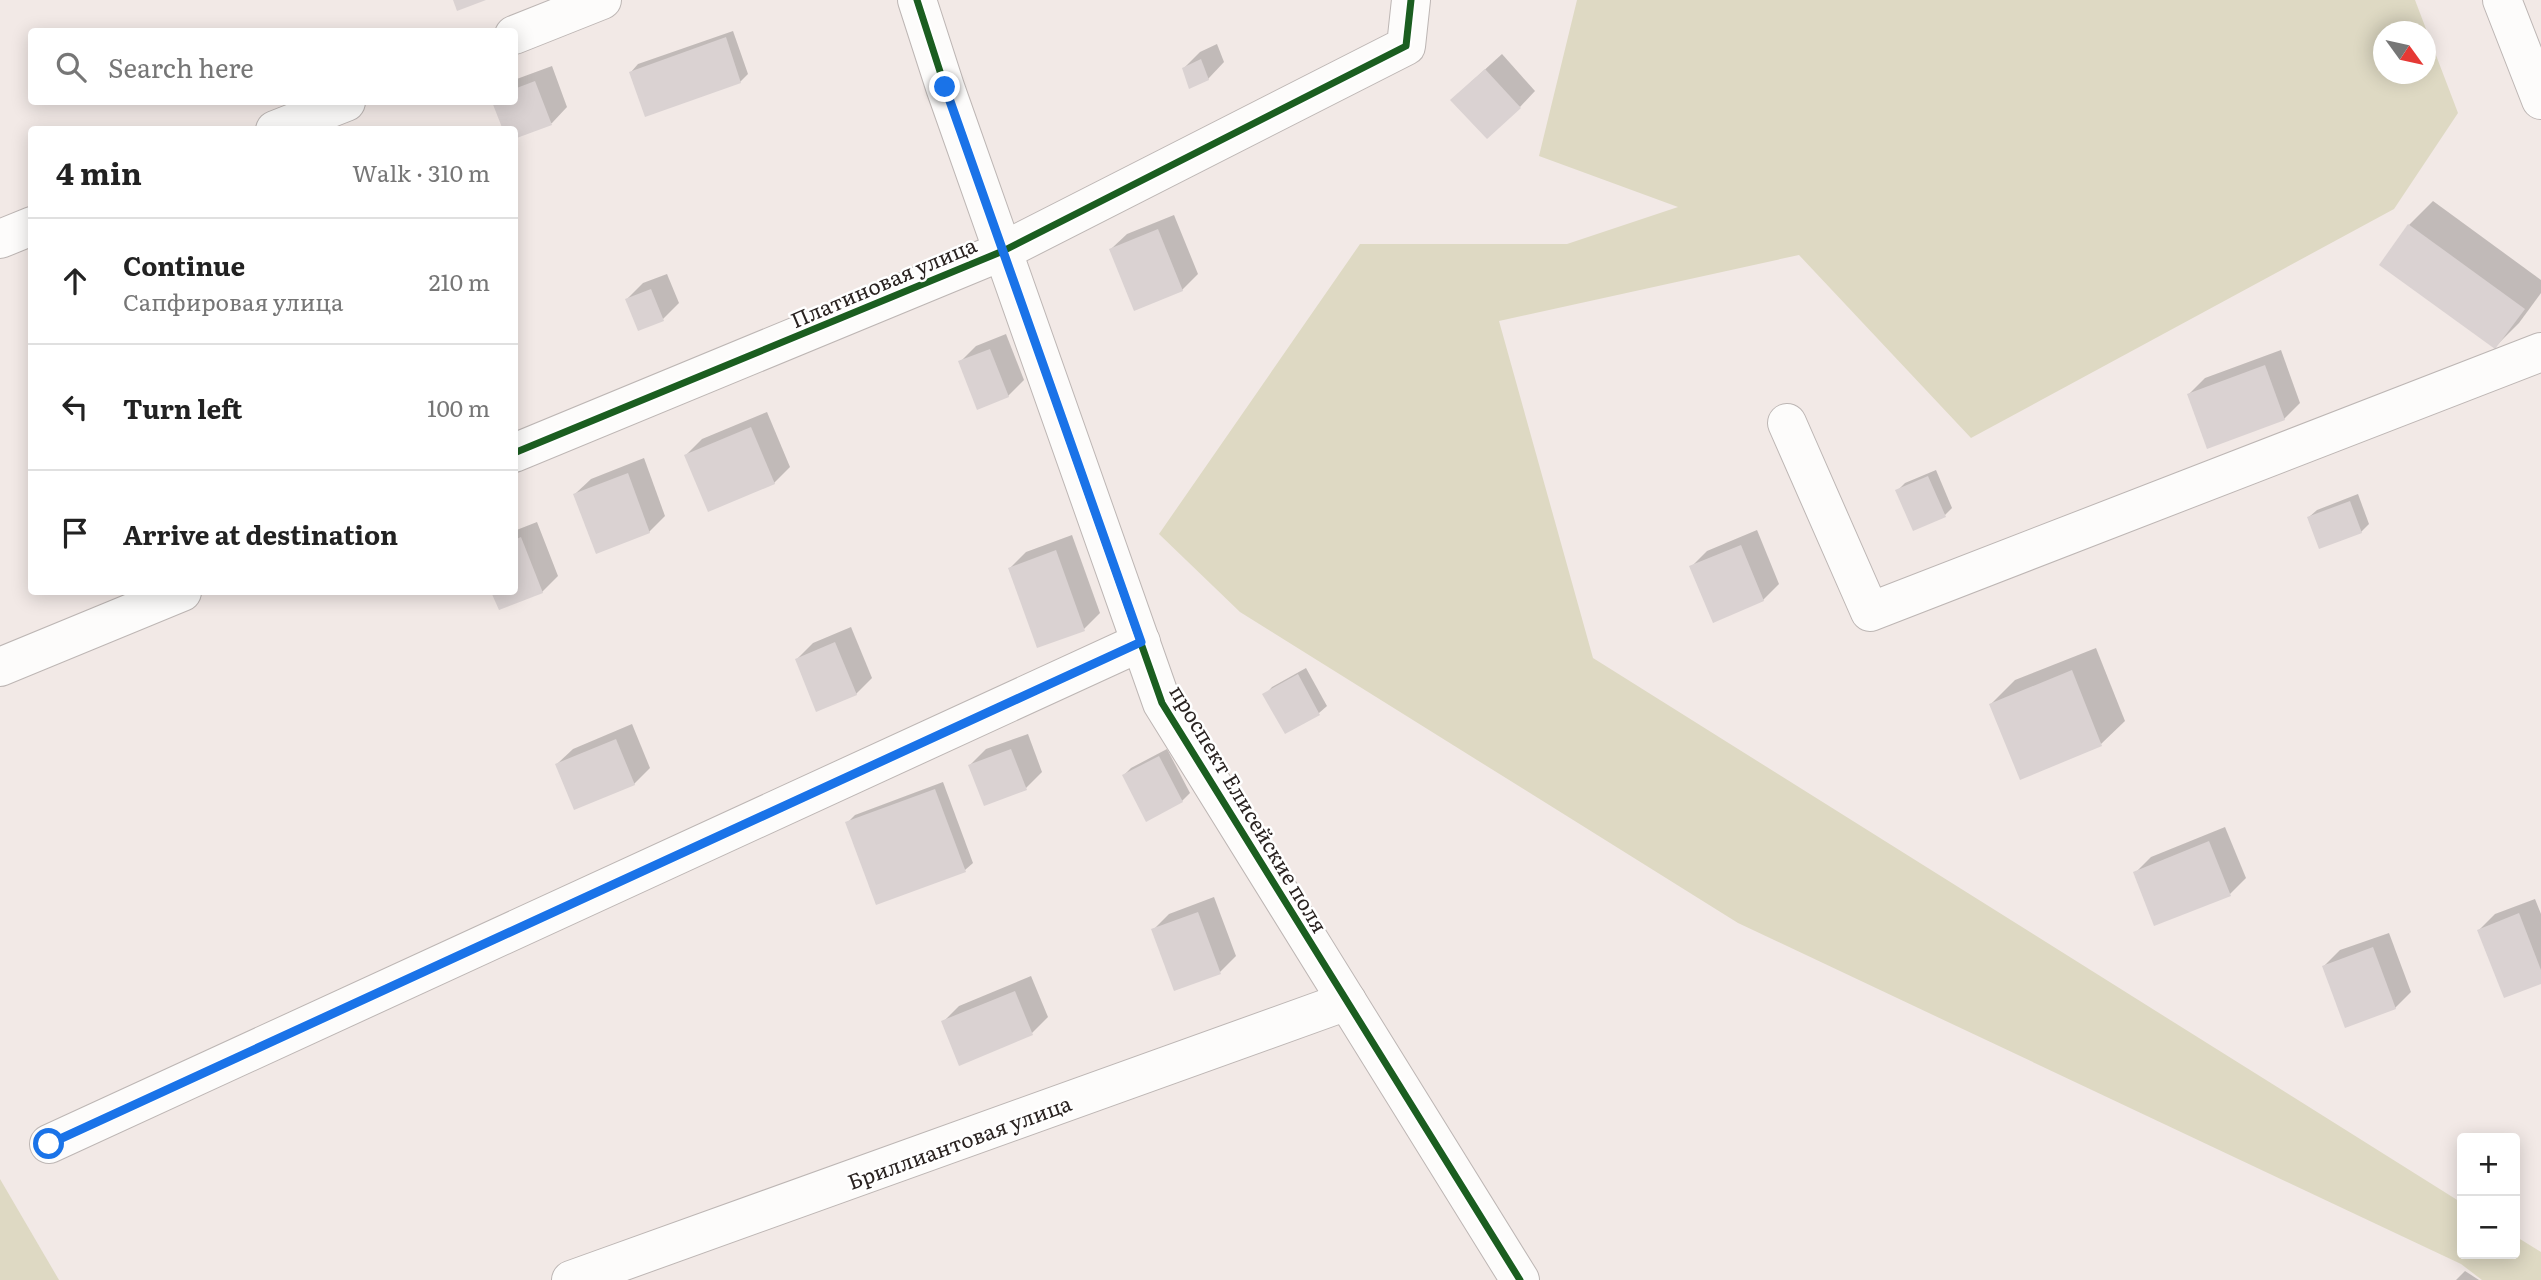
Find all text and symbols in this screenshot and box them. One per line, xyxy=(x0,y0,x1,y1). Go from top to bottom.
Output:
north arrow xyxy=(2373,21,2436,84)
search box xyxy=(28,28,518,105)
text: Search here xyxy=(108,47,254,86)
icon: search xyxy=(52,48,90,86)
route end xyxy=(929,71,960,102)
text: 4 min xyxy=(56,150,142,194)
text: Walk · 310 m xyxy=(352,155,490,189)
street label: Платиновая улица xyxy=(785,228,981,334)
text: Continue xyxy=(123,245,245,284)
icon: ahead xyxy=(56,262,94,300)
text: 210 m xyxy=(429,264,490,298)
text: Сапфировая улица xyxy=(123,284,343,318)
icon: left xyxy=(56,388,94,426)
text: Turn left xyxy=(123,388,242,427)
text: 100 m xyxy=(427,390,490,424)
icon: arrive xyxy=(56,514,94,552)
text: Arrive at destination xyxy=(123,514,398,553)
street label: проспект Елисейские поля xyxy=(1163,678,1337,938)
street label: Бриллиантовая улица xyxy=(843,1086,1076,1196)
route start xyxy=(33,1128,64,1159)
map controls xyxy=(2457,1133,2520,1259)
button: + xyxy=(2457,1133,2520,1196)
button: − xyxy=(2457,1196,2520,1259)

